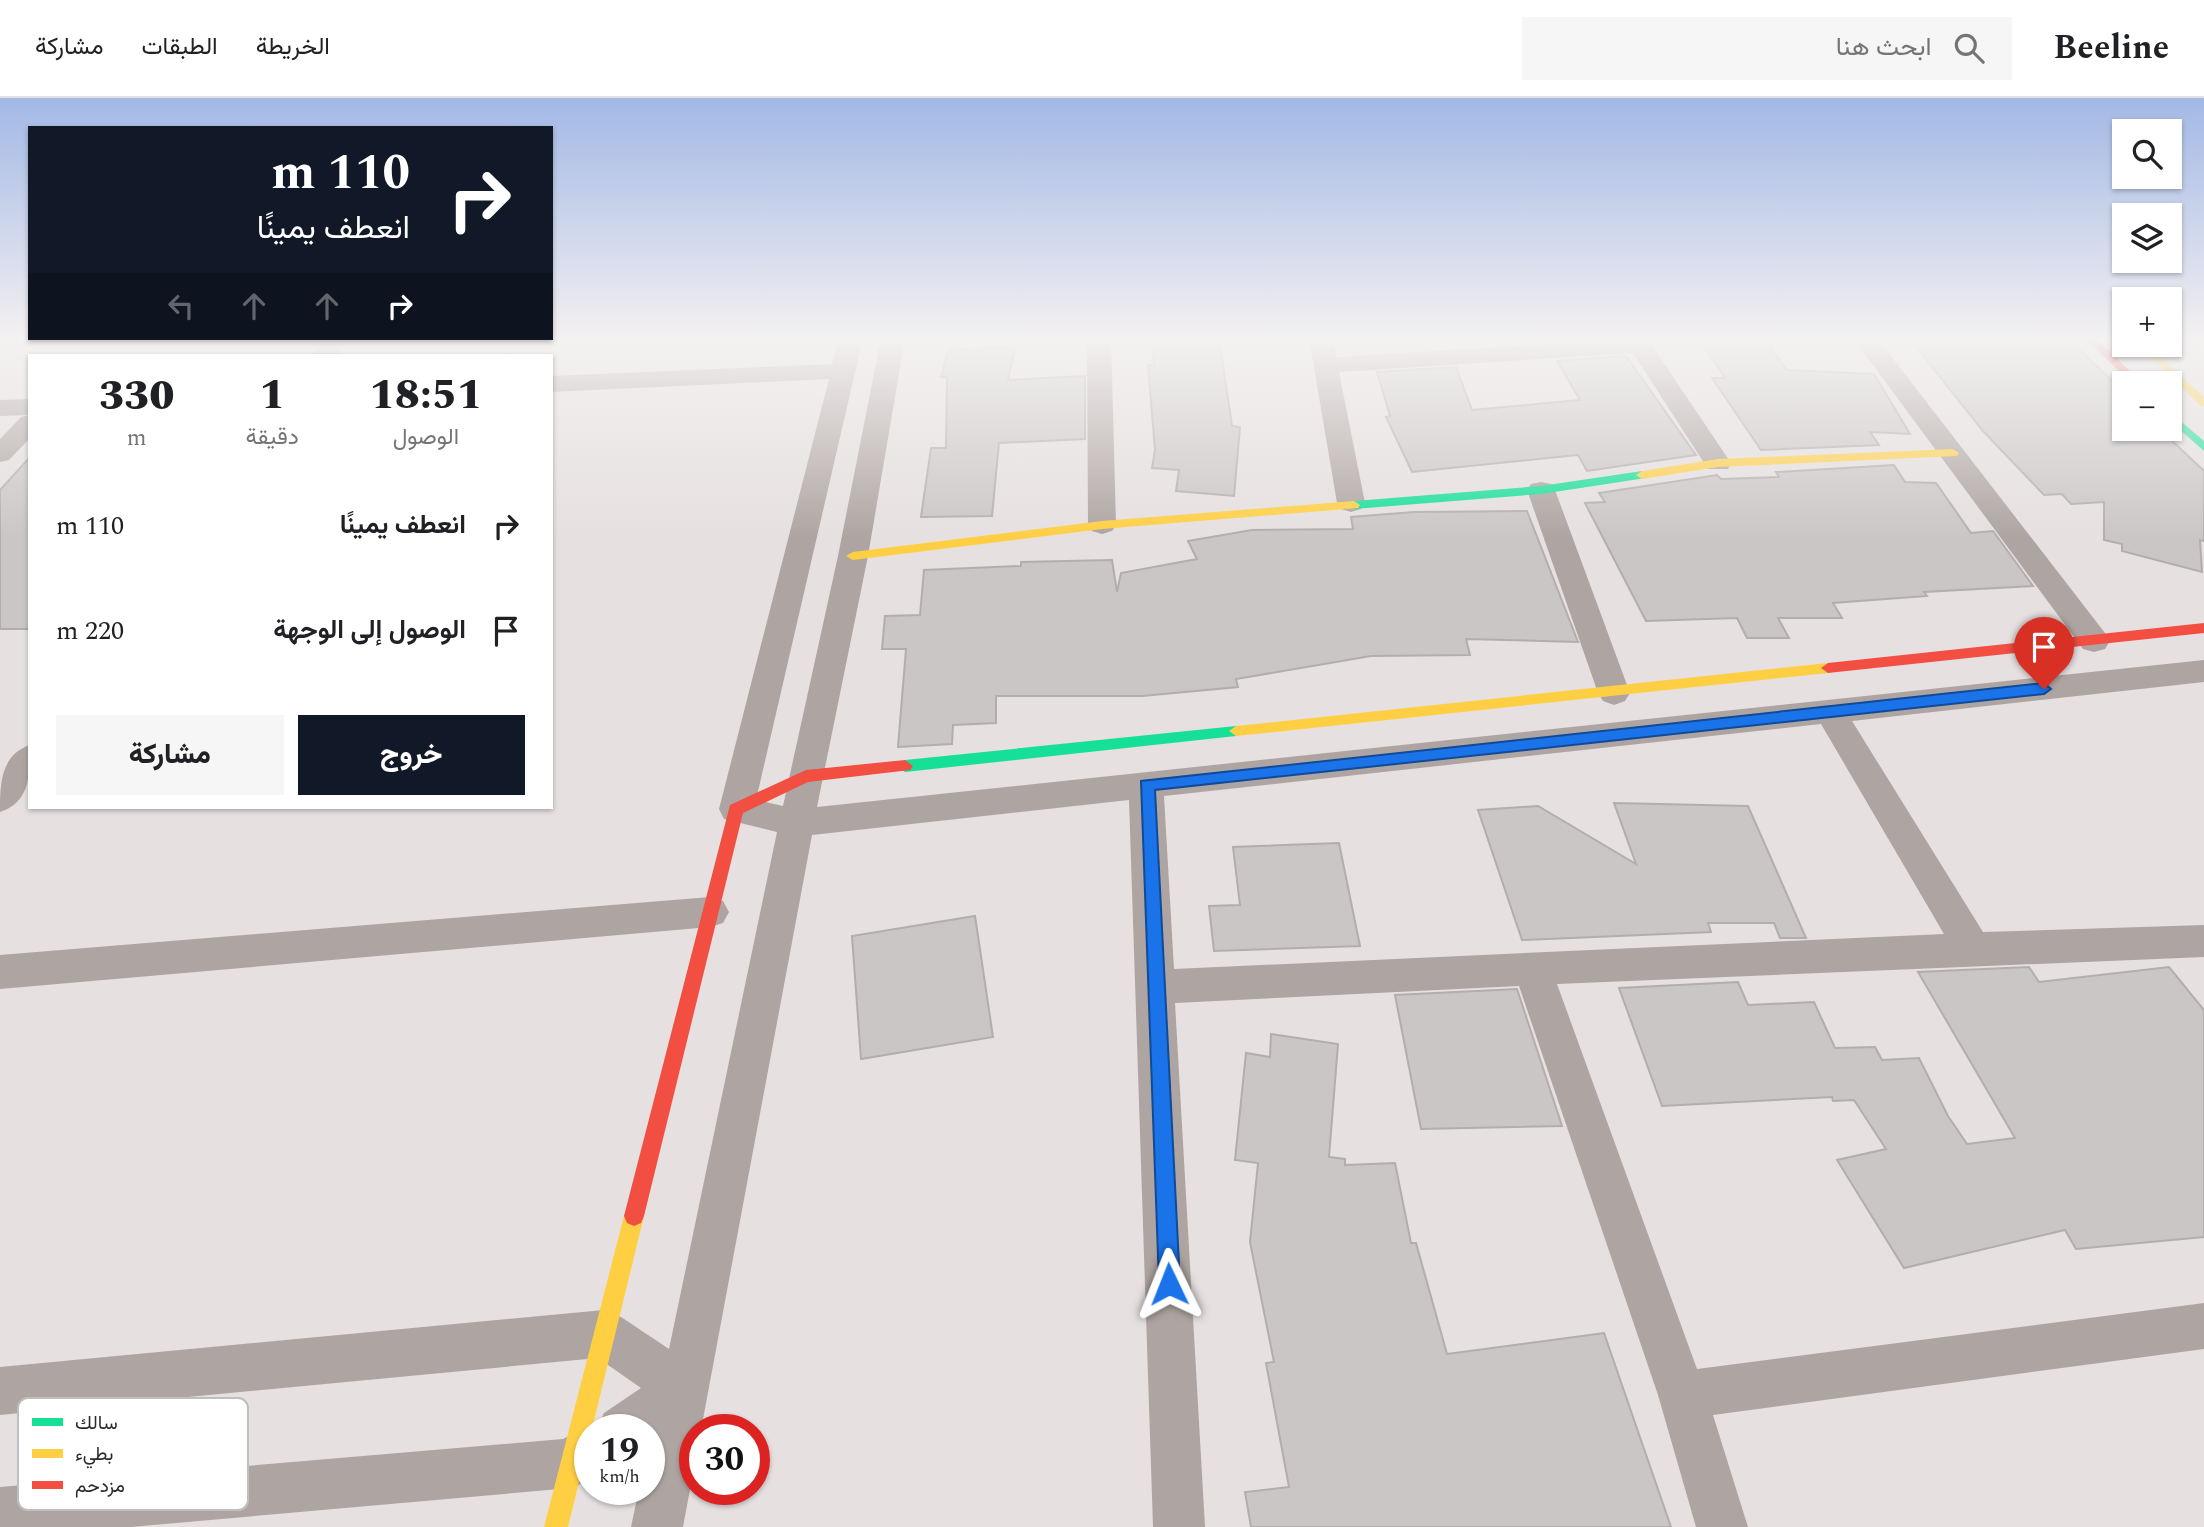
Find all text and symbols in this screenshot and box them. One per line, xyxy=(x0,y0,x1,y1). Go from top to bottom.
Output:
search box xyxy=(1522,17,2012,80)
text: Beeline xyxy=(2054,23,2169,73)
text: ابحث هنا xyxy=(1836,27,1932,67)
text: مشاركة xyxy=(35,29,103,65)
text: الطبقات xyxy=(141,29,218,65)
text: الخريطة xyxy=(256,29,330,65)
icon: search xyxy=(1950,29,1988,67)
map controls xyxy=(2112,119,2182,441)
button: search xyxy=(2112,119,2182,189)
text: 110 m xyxy=(271,136,410,211)
icon: right xyxy=(434,154,525,245)
button: layers xyxy=(2112,203,2182,273)
text: انعطف يمينًا xyxy=(257,204,410,253)
icon: left xyxy=(162,287,200,325)
icon: ahead xyxy=(235,287,273,325)
icon: ahead xyxy=(308,287,346,325)
icon: right xyxy=(381,287,419,325)
button: + xyxy=(2112,287,2182,357)
text: 1 xyxy=(259,364,285,427)
text: 18:51 xyxy=(370,364,482,427)
text: 330 xyxy=(99,365,175,428)
button: − xyxy=(2112,371,2182,441)
text: دقيقة xyxy=(245,420,299,455)
text: الوصول xyxy=(393,420,459,455)
text: m xyxy=(127,421,147,456)
text: انعطف يمينًا xyxy=(340,505,466,545)
text: 110 m xyxy=(56,506,124,546)
icon: right xyxy=(487,507,525,545)
text: الوصول إلى الوجهة xyxy=(273,610,466,650)
text: 220 m xyxy=(56,611,124,651)
icon: arrive xyxy=(487,612,525,650)
pin xyxy=(2014,617,2074,689)
icon: arrive xyxy=(2025,628,2063,666)
button: مشاركة xyxy=(56,715,284,795)
button: خروج xyxy=(298,715,525,795)
position arrow xyxy=(1132,1247,1206,1321)
legend xyxy=(18,1398,248,1510)
text: سالك xyxy=(75,1409,118,1438)
speed limit sign: 30 xyxy=(679,1414,770,1505)
text: 19 xyxy=(600,1424,639,1477)
text: بطيء xyxy=(75,1440,113,1469)
text: km/h xyxy=(599,1463,640,1490)
text: مزدحم xyxy=(75,1472,125,1501)

